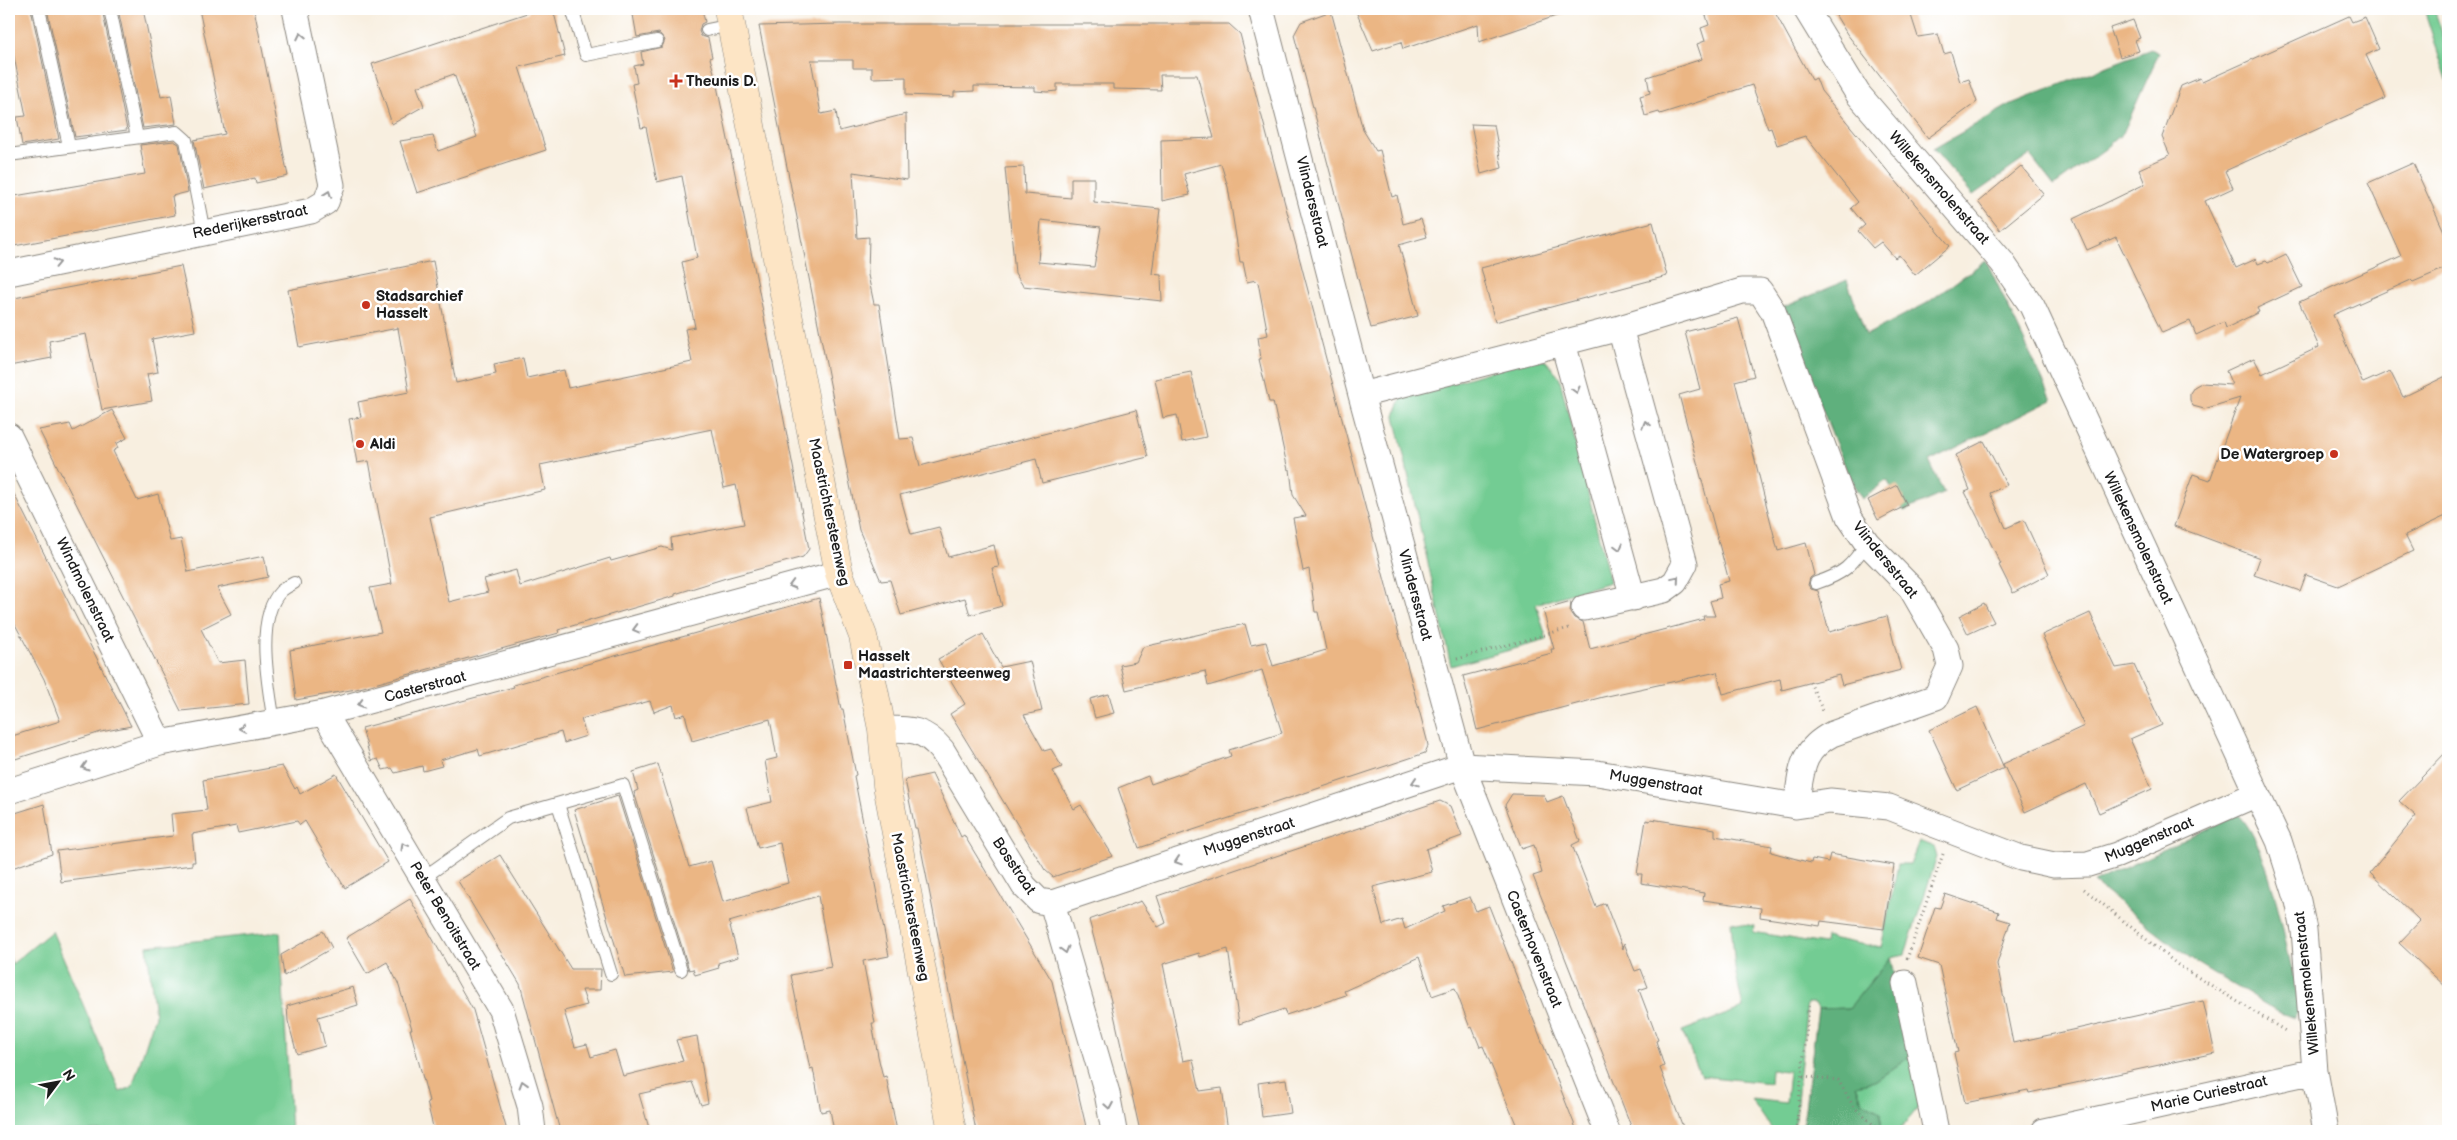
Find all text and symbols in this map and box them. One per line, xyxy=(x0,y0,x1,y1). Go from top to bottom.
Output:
one-way arrow xyxy=(296,31,307,40)
place label: Theunis D. xyxy=(686,72,756,91)
marker: Theunis D. xyxy=(670,75,682,87)
street label: Willekensmolenstraat xyxy=(1885,127,1994,249)
street label: Vlindersstraat xyxy=(1291,154,1333,250)
one-way arrow xyxy=(322,191,332,199)
street label: Rederijkersstraat xyxy=(191,200,310,243)
one-way arrow xyxy=(52,258,61,269)
place label: Stadsarchief Hasselt xyxy=(376,287,464,323)
marker: Stadsarchief Hasselt xyxy=(360,299,372,311)
one-way arrow xyxy=(1570,385,1581,394)
one-way arrow xyxy=(1642,421,1652,429)
place label: Aldi xyxy=(369,435,395,454)
street label: Maastrichtersteenweg xyxy=(804,436,854,588)
marker: Aldi xyxy=(354,438,366,450)
place label: De Watergroep xyxy=(2220,445,2324,464)
marker: De Watergroep xyxy=(2328,448,2340,460)
street label: Willekensmolenstraat xyxy=(2099,469,2177,608)
street label: Vlindersstraat xyxy=(1848,518,1922,603)
street label: Windmolenstraat xyxy=(52,535,119,646)
one-way arrow xyxy=(1613,542,1624,551)
street label: Vlindersstraat xyxy=(1394,547,1436,643)
one-way arrow xyxy=(1670,576,1678,585)
one-way arrow xyxy=(789,580,797,590)
one-way arrow xyxy=(632,623,640,633)
place label: Hasselt Maastrichtersteenweg xyxy=(858,647,1011,683)
marker: Hasselt Maastrichtersteenweg xyxy=(842,659,854,671)
street label: Casterstraat xyxy=(382,667,468,707)
one-way arrow xyxy=(356,698,365,709)
one-way arrow xyxy=(238,723,246,733)
one-way arrow xyxy=(81,761,89,771)
street label: Muggenstraat xyxy=(1608,765,1705,801)
one-way arrow xyxy=(1412,776,1420,786)
street label: Muggenstraat xyxy=(1201,813,1297,861)
street label: Muggenstraat xyxy=(2102,813,2197,867)
street label: Maastrichtersteenweg xyxy=(886,831,934,983)
street label: Bosstraat xyxy=(988,834,1040,899)
one-way arrow xyxy=(400,843,410,852)
one-way arrow xyxy=(1174,855,1183,865)
street label: Peter Benoitstraat xyxy=(405,858,485,974)
street label: Casterhovenstraat xyxy=(1502,888,1566,1011)
street label: Willekensmolenstraat xyxy=(2290,910,2324,1056)
one-way arrow xyxy=(1059,945,1069,953)
north arrow xyxy=(32,1058,82,1108)
text: N xyxy=(59,1066,79,1084)
street label: Marie Curiestraat xyxy=(2149,1071,2269,1117)
one-way arrow xyxy=(519,1080,529,1088)
one-way arrow xyxy=(1104,1101,1114,1110)

